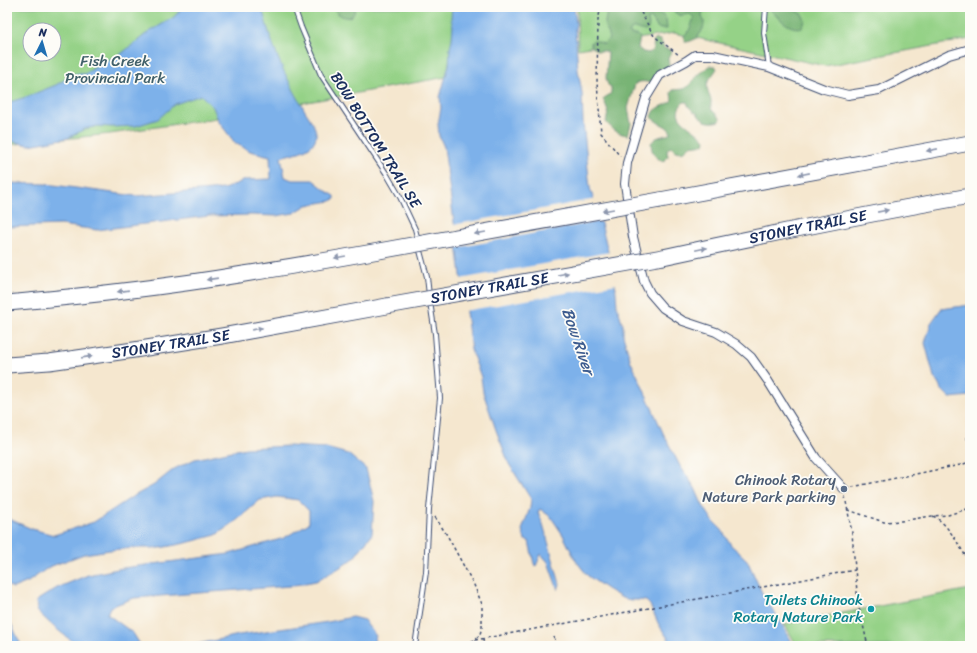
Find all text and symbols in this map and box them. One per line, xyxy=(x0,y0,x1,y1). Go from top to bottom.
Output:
north arrow xyxy=(22,22,62,62)
text: N xyxy=(37,23,48,42)
park label: Fish Creek Provincial Park xyxy=(65,48,166,91)
street label: BOW BOTTOM TRAIL SE xyxy=(323,67,429,215)
one-way arrow xyxy=(926,147,938,153)
one-way arrow xyxy=(798,171,810,177)
street label: STONEY TRAIL SE xyxy=(747,202,871,251)
one-way arrow xyxy=(602,207,614,213)
one-way arrow xyxy=(877,208,890,214)
one-way arrow xyxy=(474,230,486,236)
one-way arrow xyxy=(695,245,707,251)
one-way arrow xyxy=(334,255,346,261)
street label: STONEY TRAIL SE xyxy=(428,264,552,311)
one-way arrow xyxy=(557,271,569,277)
one-way arrow xyxy=(206,276,218,282)
one-way arrow xyxy=(117,288,129,294)
water label: Bow River xyxy=(554,304,604,381)
street label: STONEY TRAIL SE xyxy=(110,322,234,366)
one-way arrow xyxy=(251,326,263,332)
one-way arrow xyxy=(81,354,93,360)
place label: Chinook Rotary Nature Park parking xyxy=(702,467,836,510)
marker: Chinook Rotary Nature Park parking xyxy=(839,484,849,494)
place label: Toilets Chinook Rotary Nature Park xyxy=(733,587,864,630)
marker: Toilets Chinook Rotary Nature Park xyxy=(866,604,876,614)

